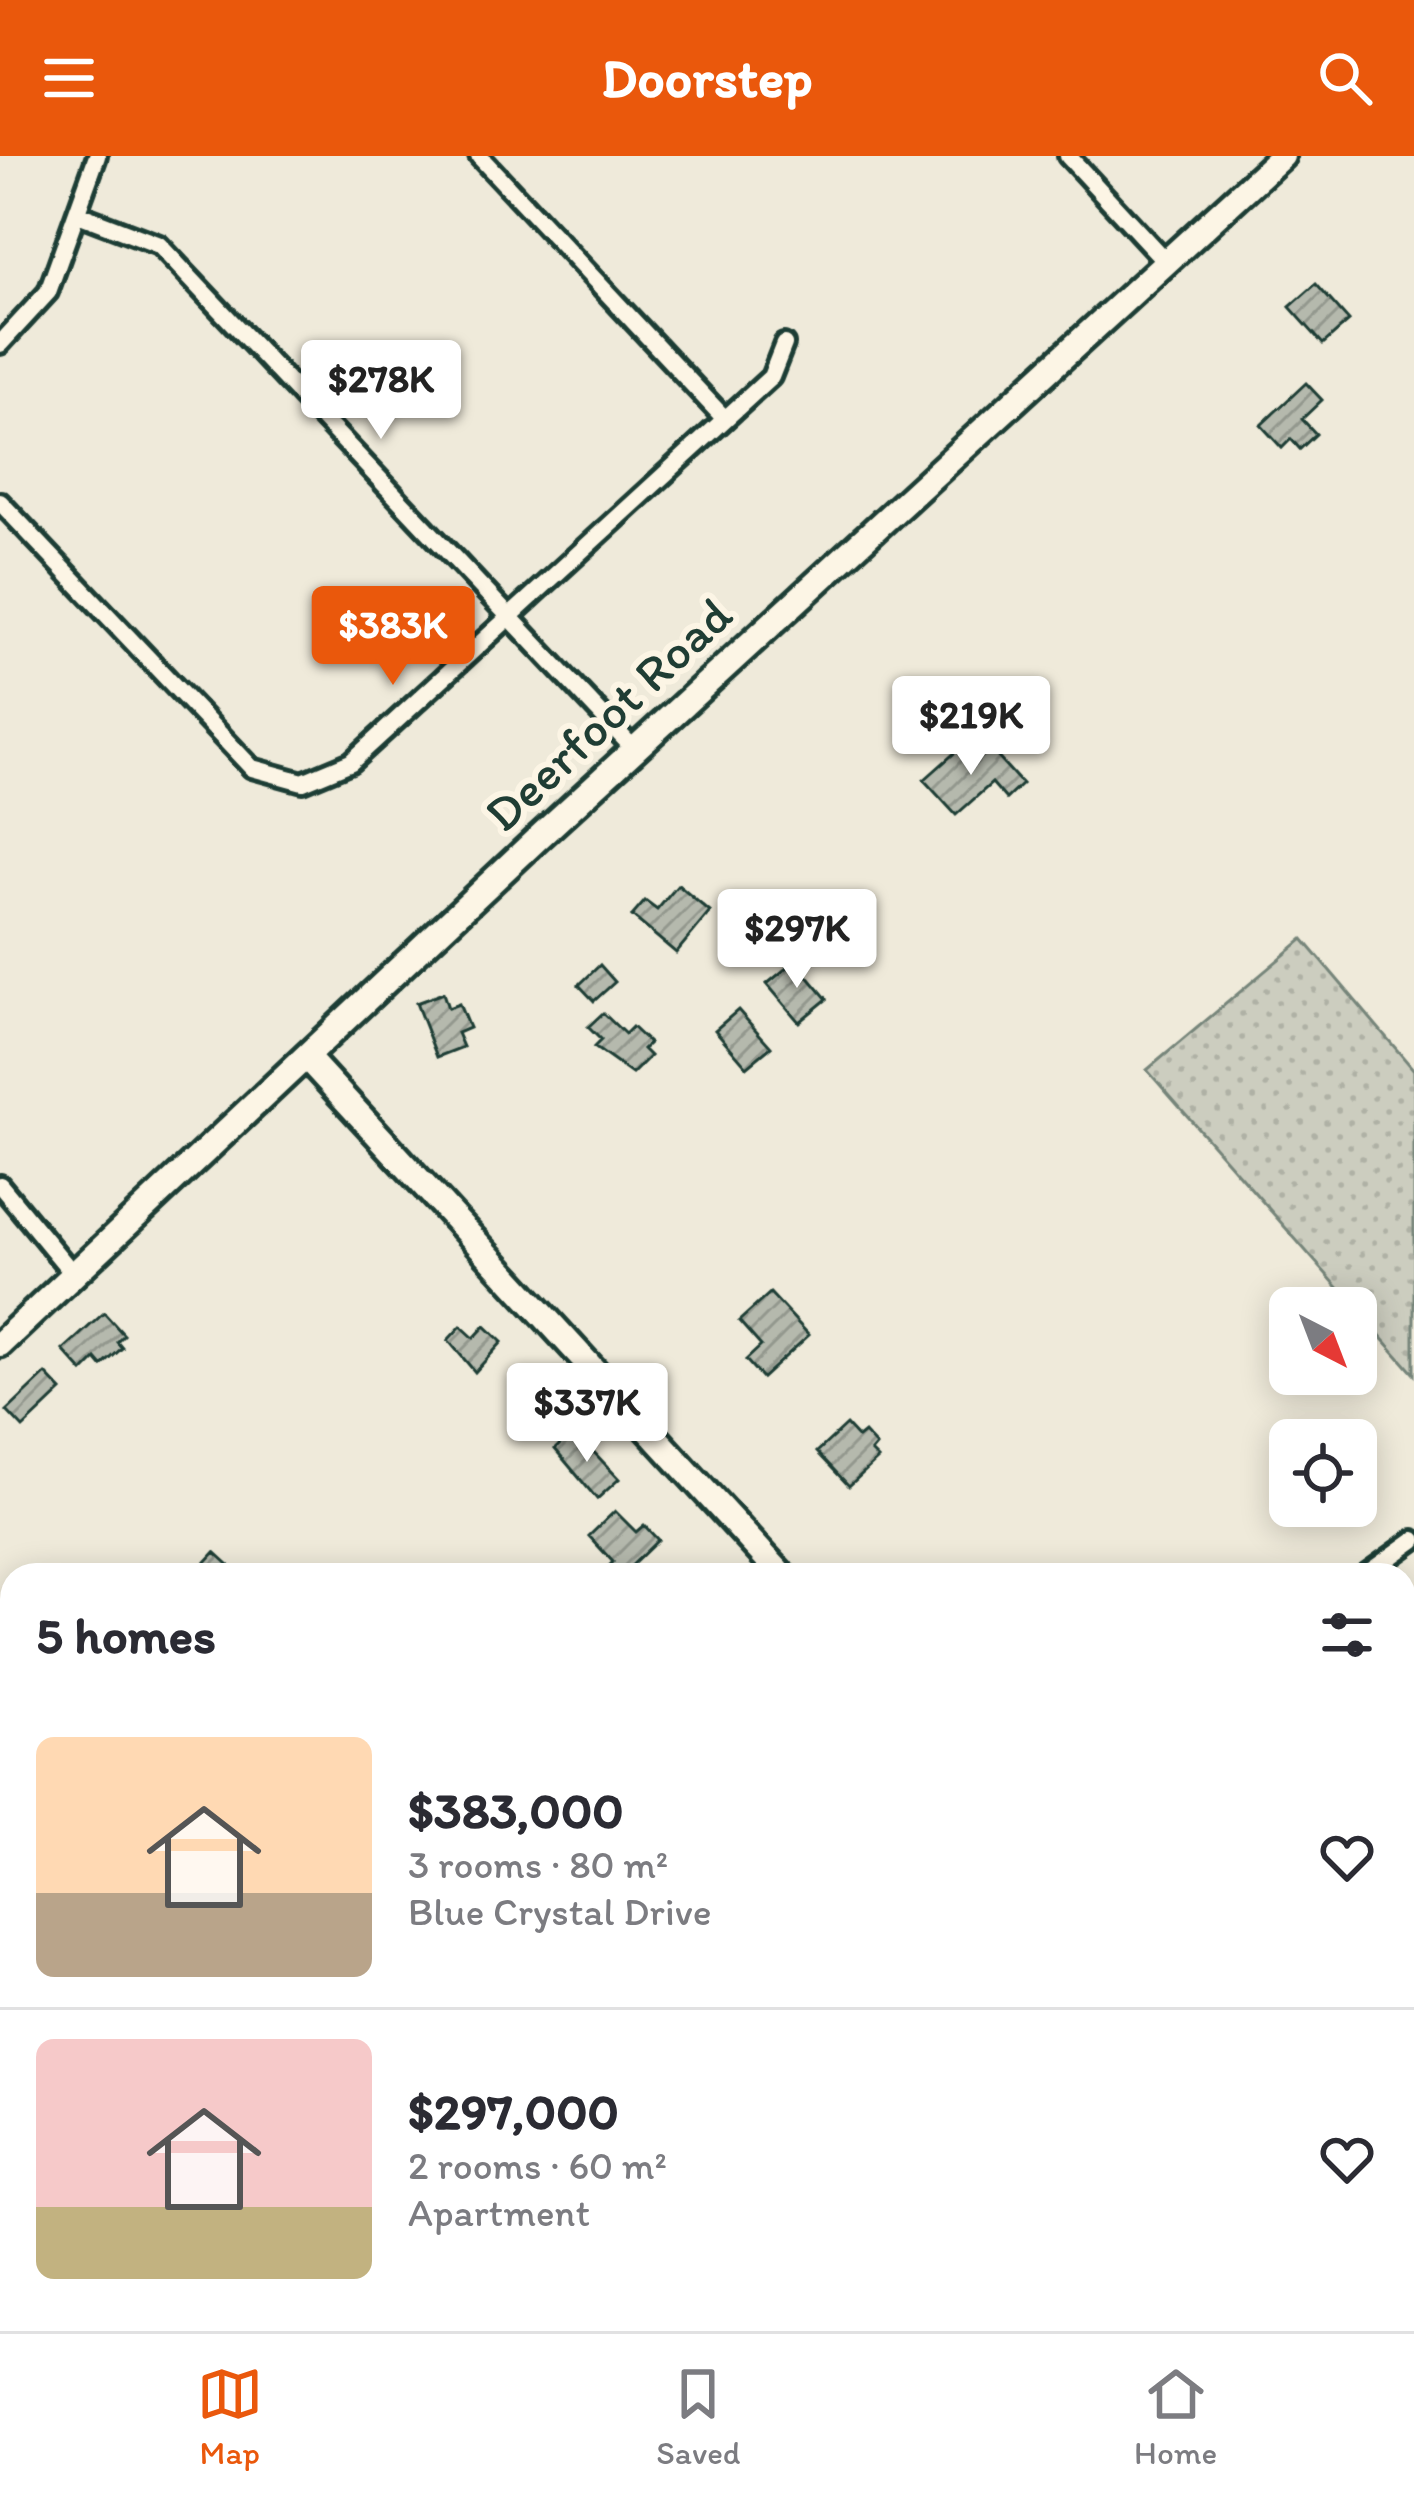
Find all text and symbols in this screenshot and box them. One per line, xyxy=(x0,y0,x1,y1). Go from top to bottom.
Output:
icon: menu xyxy=(36,45,102,111)
icon: search xyxy=(1312,45,1378,111)
text: Doorstep xyxy=(601,46,813,111)
pin: $278K xyxy=(297,340,465,442)
text: $278K xyxy=(328,355,434,402)
street label: Deerfoot Road xyxy=(472,584,744,844)
pin: $383K xyxy=(309,586,477,688)
text: $383K xyxy=(339,601,447,648)
pin: $219K xyxy=(887,676,1055,778)
text: $219K xyxy=(919,691,1023,738)
pin: $297K xyxy=(713,889,881,991)
text: $297K xyxy=(745,904,849,951)
north arrow xyxy=(1269,1287,1377,1395)
map controls xyxy=(1269,1287,1377,1527)
pin: $337K xyxy=(503,1363,671,1465)
text: $337K xyxy=(534,1378,640,1425)
button: locate xyxy=(1269,1419,1377,1527)
icon: filters xyxy=(1314,1602,1380,1668)
text: 5 homes xyxy=(36,1605,216,1666)
text: $383,000 xyxy=(408,1780,624,1841)
icon: home xyxy=(132,1785,276,1929)
icon: heart xyxy=(1314,1824,1380,1890)
text: 3 rooms · 80 m² xyxy=(408,1841,668,1888)
text: Blue Crystal Drive xyxy=(408,1888,712,1935)
text: $297,000 xyxy=(408,2081,619,2142)
icon: home xyxy=(132,2087,276,2231)
icon: heart xyxy=(1314,2126,1380,2192)
text: 2 rooms · 60 m² xyxy=(408,2142,667,2189)
text: Apartment xyxy=(408,2189,590,2236)
tab: Map xyxy=(197,2361,263,2472)
tab: Saved xyxy=(656,2361,741,2472)
tab: Home xyxy=(1134,2361,1217,2472)

